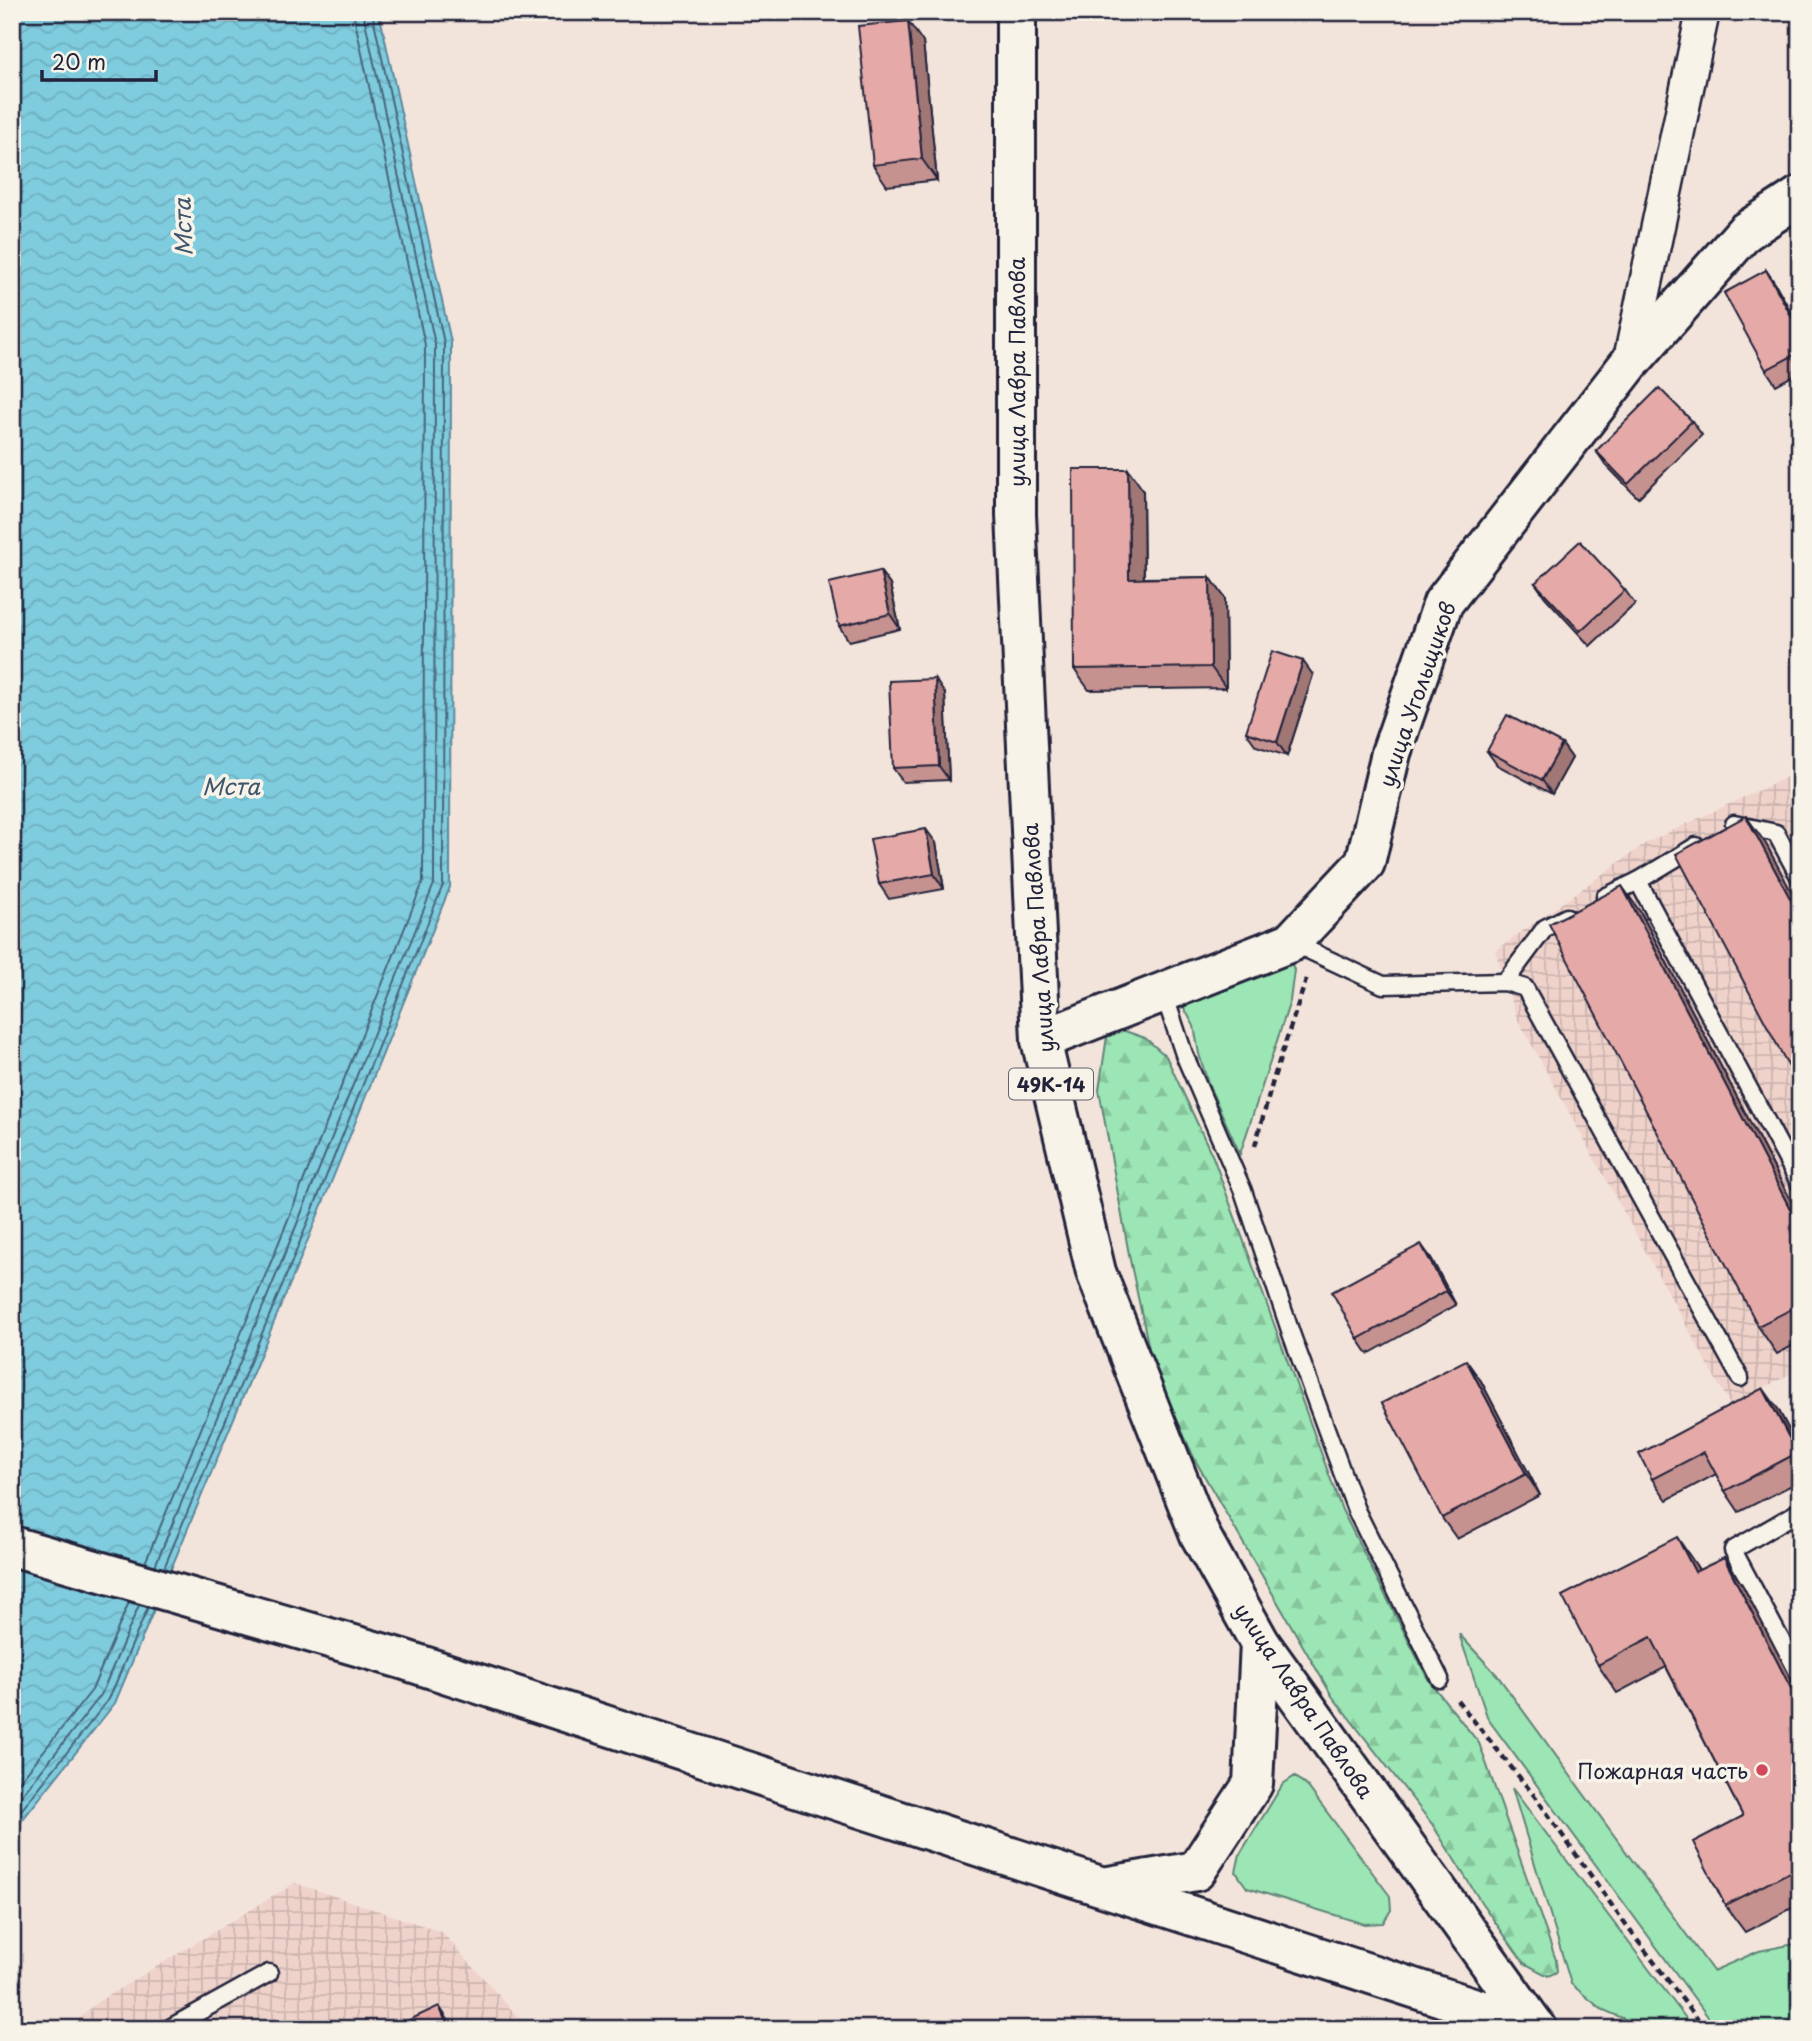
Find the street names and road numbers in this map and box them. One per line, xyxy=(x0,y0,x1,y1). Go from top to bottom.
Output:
street label: улица Лавра Павлова xyxy=(1000,257,1032,487)
street label: улица Угольщиков xyxy=(1369,597,1463,791)
street label: улица Лавра Павлова xyxy=(1013,822,1061,1054)
road number: 49К-14 xyxy=(1009,1068,1093,1100)
street label: улица Лавра Павлова xyxy=(1227,1596,1383,1804)

